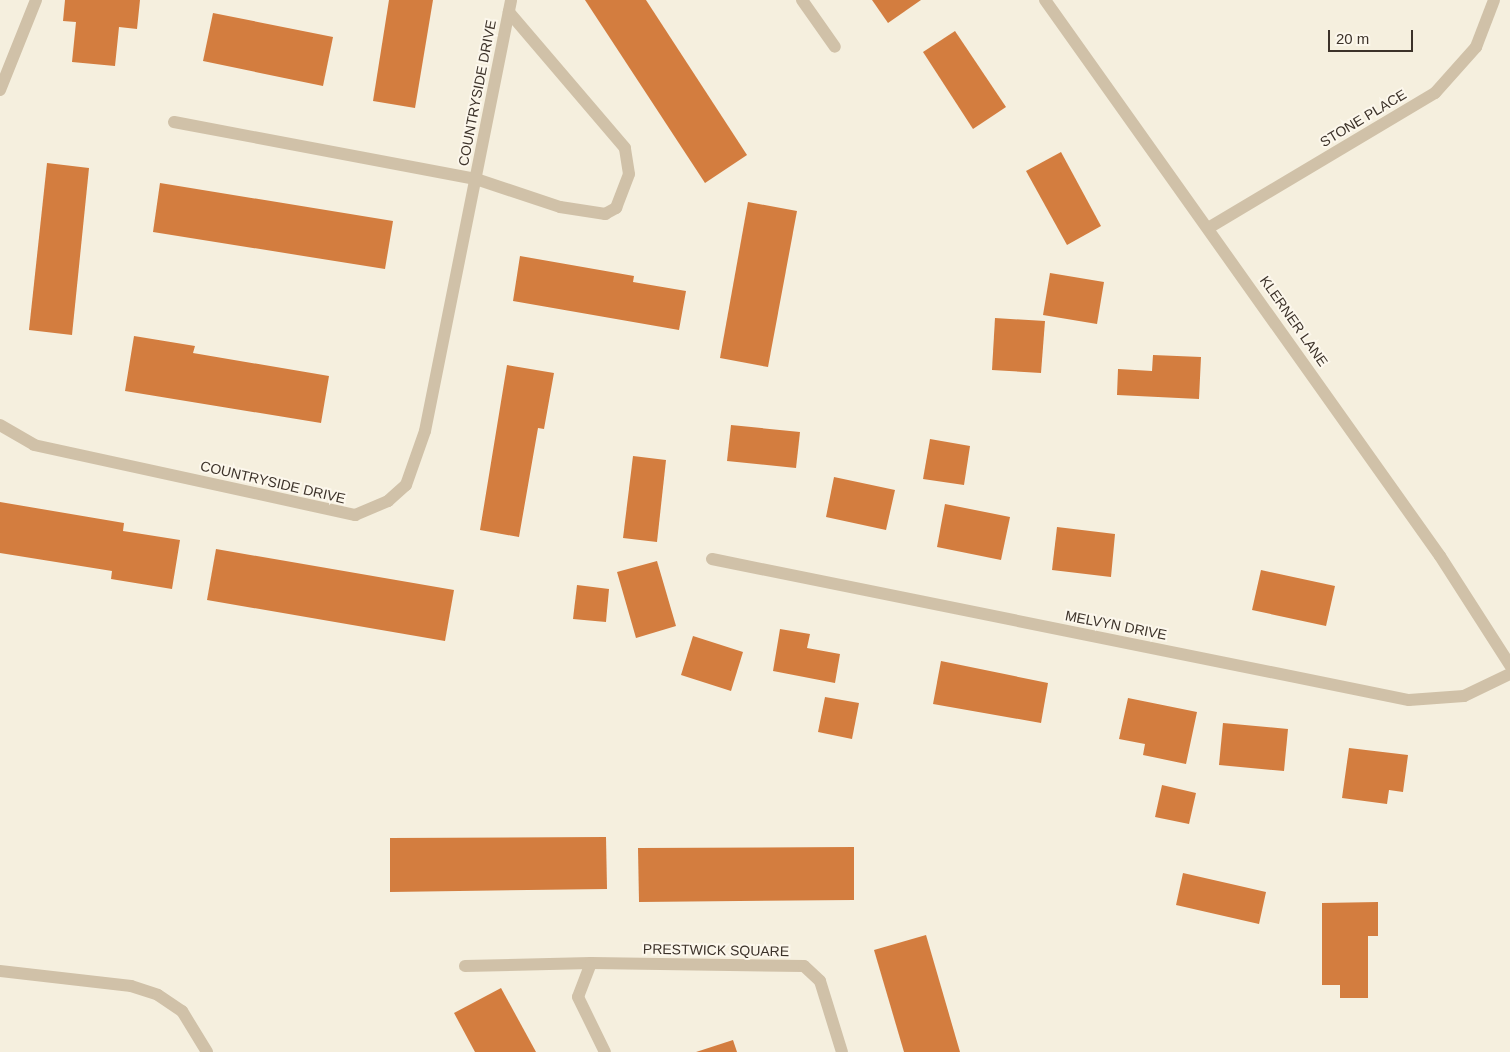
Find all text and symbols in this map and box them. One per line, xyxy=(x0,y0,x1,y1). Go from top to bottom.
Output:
street label: COUNTRYSIDE DRIVE xyxy=(455,19,499,167)
scale bar xyxy=(1330,20,1415,52)
text: 20 m xyxy=(1336,30,1369,47)
street label: STONE PLACE xyxy=(1317,86,1409,150)
street label: KLERNER LANE xyxy=(1257,273,1331,369)
street label: COUNTRYSIDE DRIVE xyxy=(199,457,347,507)
street label: MELVYN DRIVE xyxy=(1064,607,1168,643)
street label: PRESTWICK SQUARE xyxy=(643,940,789,960)

